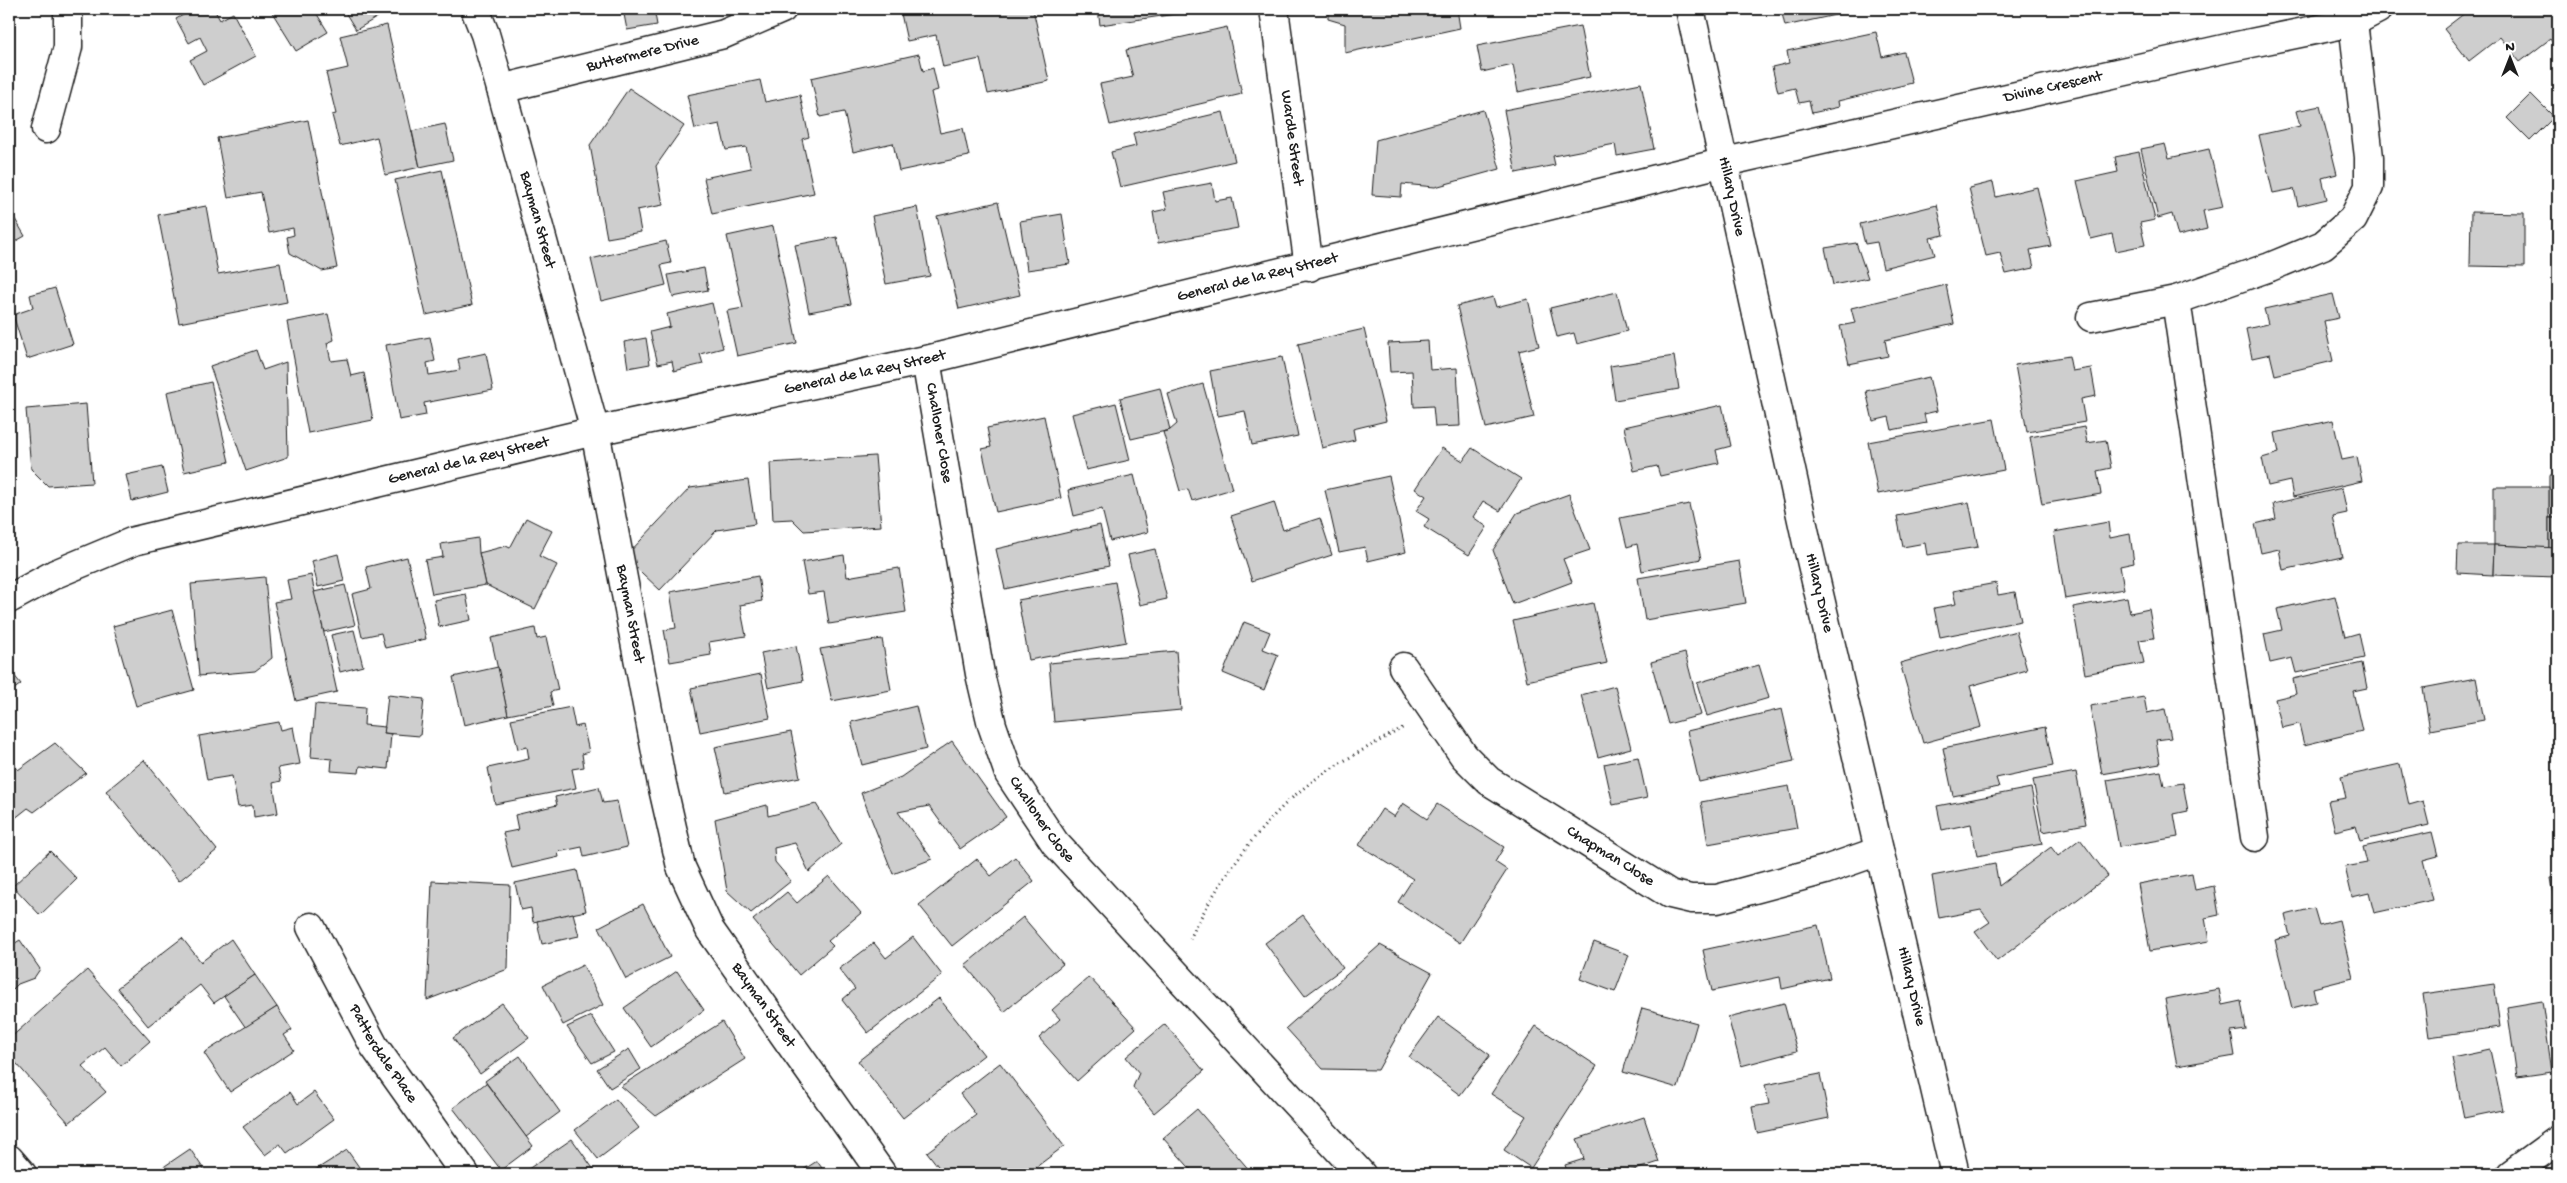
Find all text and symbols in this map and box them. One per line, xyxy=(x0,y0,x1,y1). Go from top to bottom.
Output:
street label: Buttermere Drive xyxy=(584,31,702,77)
north arrow xyxy=(2484,32,2534,82)
text: N xyxy=(2505,39,2515,56)
street label: Divine Crescent xyxy=(2001,67,2106,108)
street label: Wardle Street xyxy=(1276,89,1308,188)
street label: Hillary Drive xyxy=(1713,155,1749,239)
street label: Bayman Street xyxy=(514,169,560,272)
street label: General de la Rey Street xyxy=(1175,248,1341,307)
street label: General de la Rey Street xyxy=(782,346,949,400)
street label: Challoner Close xyxy=(921,381,957,485)
street label: General de la Rey Street xyxy=(386,432,552,490)
street label: Hillary Drive xyxy=(1800,551,1837,635)
street label: Bayman Street xyxy=(611,562,649,666)
street label: Challoner Close xyxy=(1004,773,1079,868)
street label: Chapman Close xyxy=(1562,822,1658,892)
street label: Hillary Drive xyxy=(1893,945,1930,1029)
street label: Bayman Street xyxy=(726,959,800,1053)
street label: Patterdale Place xyxy=(344,1001,422,1108)

